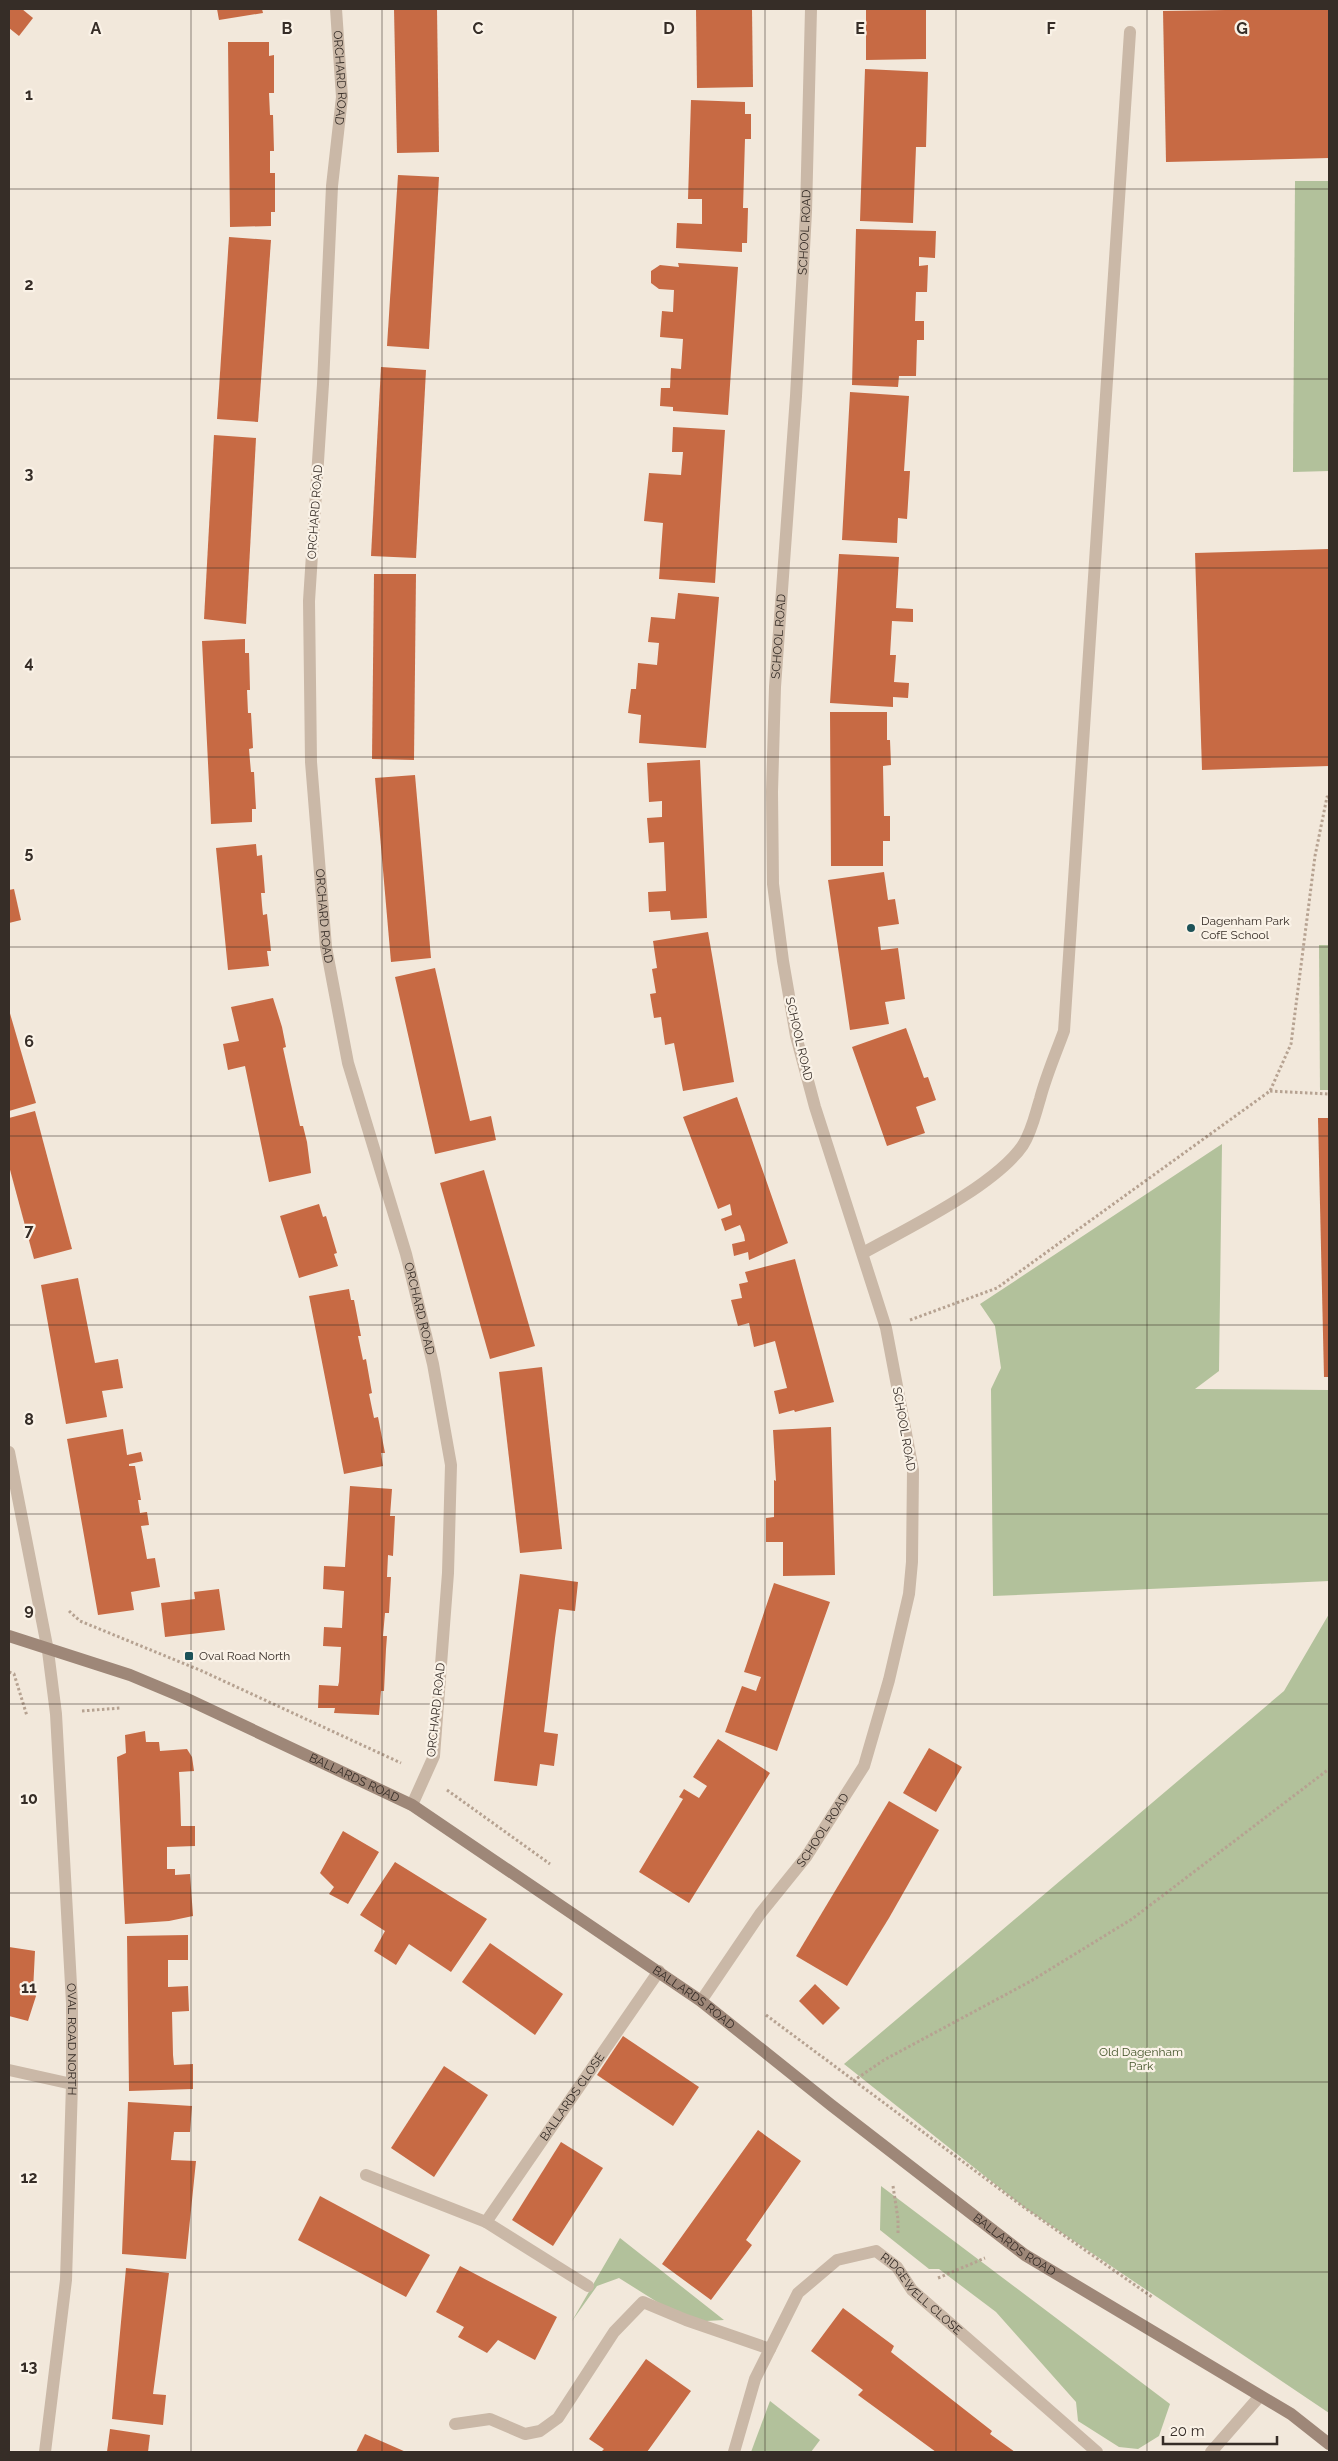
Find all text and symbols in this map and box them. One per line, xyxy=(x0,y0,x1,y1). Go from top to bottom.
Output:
text: A xyxy=(91,19,102,38)
text: B xyxy=(282,19,293,38)
text: C xyxy=(473,19,484,38)
text: D xyxy=(663,19,675,38)
text: E xyxy=(855,19,865,38)
text: F xyxy=(1046,19,1056,38)
text: G xyxy=(1236,19,1248,38)
street label: ORCHARD ROAD xyxy=(330,30,349,126)
text: 1 xyxy=(25,85,33,104)
street label: SCHOOL ROAD xyxy=(796,189,814,275)
text: 2 xyxy=(24,275,34,294)
text: 3 xyxy=(25,464,34,483)
street label: ORCHARD ROAD xyxy=(305,464,325,560)
street label: SCHOOL ROAD xyxy=(769,593,789,679)
text: 4 xyxy=(24,653,34,672)
text: 5 xyxy=(25,843,34,862)
street label: ORCHARD ROAD xyxy=(313,868,336,965)
place label: Dagenham Park CofE School xyxy=(1201,914,1290,942)
marker: Dagenham Park CofE School xyxy=(1185,922,1197,934)
street label: SCHOOL ROAD xyxy=(783,996,816,1083)
text: 6 xyxy=(24,1032,34,1051)
text: 7 xyxy=(25,1221,34,1240)
street label: ORCHARD ROAD xyxy=(401,1261,438,1357)
street label: SCHOOL ROAD xyxy=(890,1386,918,1473)
text: 8 xyxy=(24,1410,34,1429)
text: 9 xyxy=(24,1600,34,1619)
place label: Oval Road North xyxy=(199,1649,290,1663)
marker: Oval Road North xyxy=(183,1650,195,1662)
street label: ORCHARD ROAD xyxy=(424,1662,448,1758)
street label: BALLARDS ROAD xyxy=(307,1751,402,1805)
text: 10 xyxy=(20,1789,38,1808)
street label: SCHOOL ROAD xyxy=(794,1790,852,1870)
street label: BALLARDS ROAD xyxy=(650,1963,738,2032)
text: 11 xyxy=(21,1978,37,1997)
street label: OVAL ROAD NORTH xyxy=(64,1983,79,2096)
park label: Old Dagenham Park xyxy=(1099,2045,1183,2073)
street label: BALLARDS CLOSE xyxy=(537,2050,607,2143)
text: 12 xyxy=(21,2168,37,2187)
street label: BALLARDS ROAD xyxy=(970,2211,1059,2279)
street label: RIDGEWELL CLOSE xyxy=(878,2250,965,2338)
text: 13 xyxy=(21,2357,37,2376)
scale bar xyxy=(1163,2414,1277,2446)
text: 20 m xyxy=(1170,2422,1205,2440)

